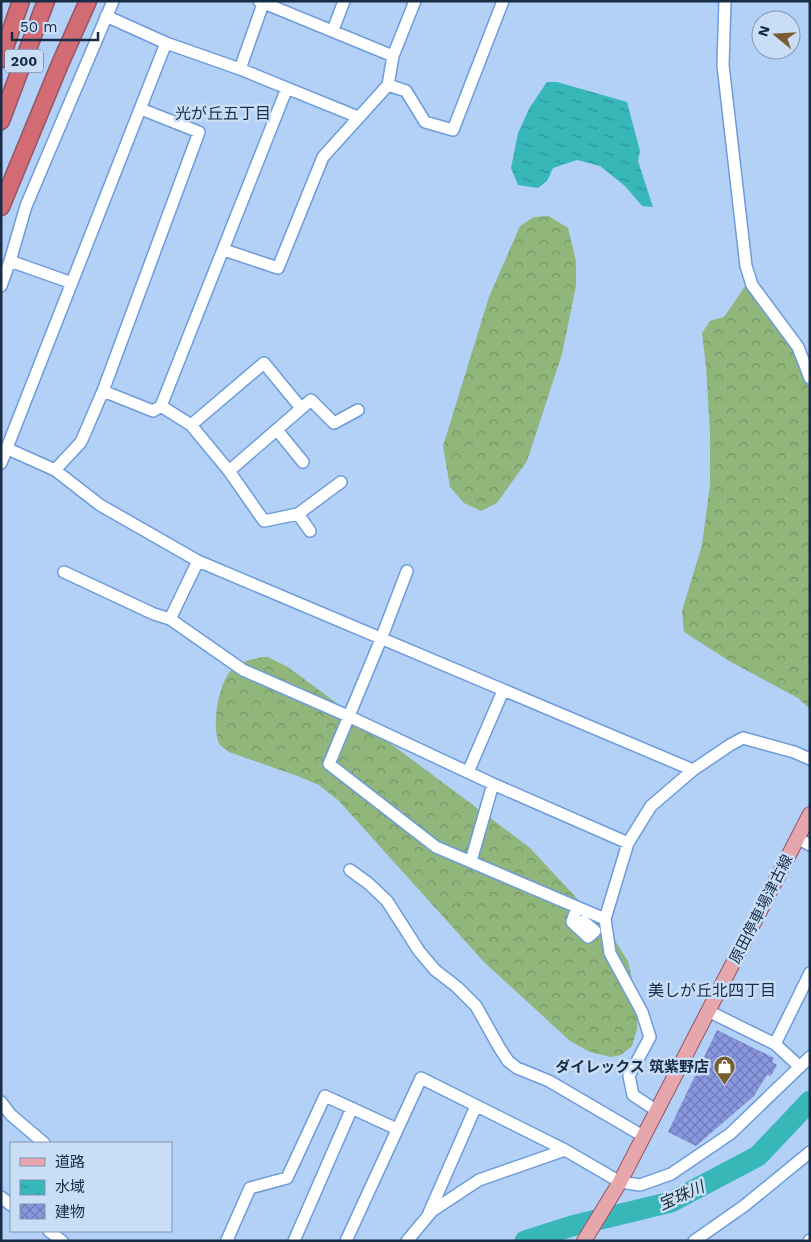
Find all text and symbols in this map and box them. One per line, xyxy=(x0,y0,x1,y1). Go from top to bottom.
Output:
scale bar xyxy=(12,10,99,42)
north arrow xyxy=(751,10,801,60)
text: 50 m xyxy=(20,18,57,36)
text: N xyxy=(754,24,773,38)
road number: 200 xyxy=(5,49,43,72)
district label: 光が丘五丁目 xyxy=(175,104,271,123)
street label: 原田停車場津古線 xyxy=(726,851,796,967)
district label: 美しが丘北四丁目 xyxy=(648,981,776,1000)
shop icon: ダイレックス 筑紫野店 xyxy=(713,1055,737,1086)
place label: ダイレックス 筑紫野店 xyxy=(555,1058,709,1076)
legend xyxy=(10,1142,172,1232)
text: 道路 xyxy=(55,1153,85,1171)
water label: 宝珠川 xyxy=(655,1176,709,1214)
text: 水域 xyxy=(55,1178,85,1196)
text: 建物 xyxy=(55,1203,85,1221)

